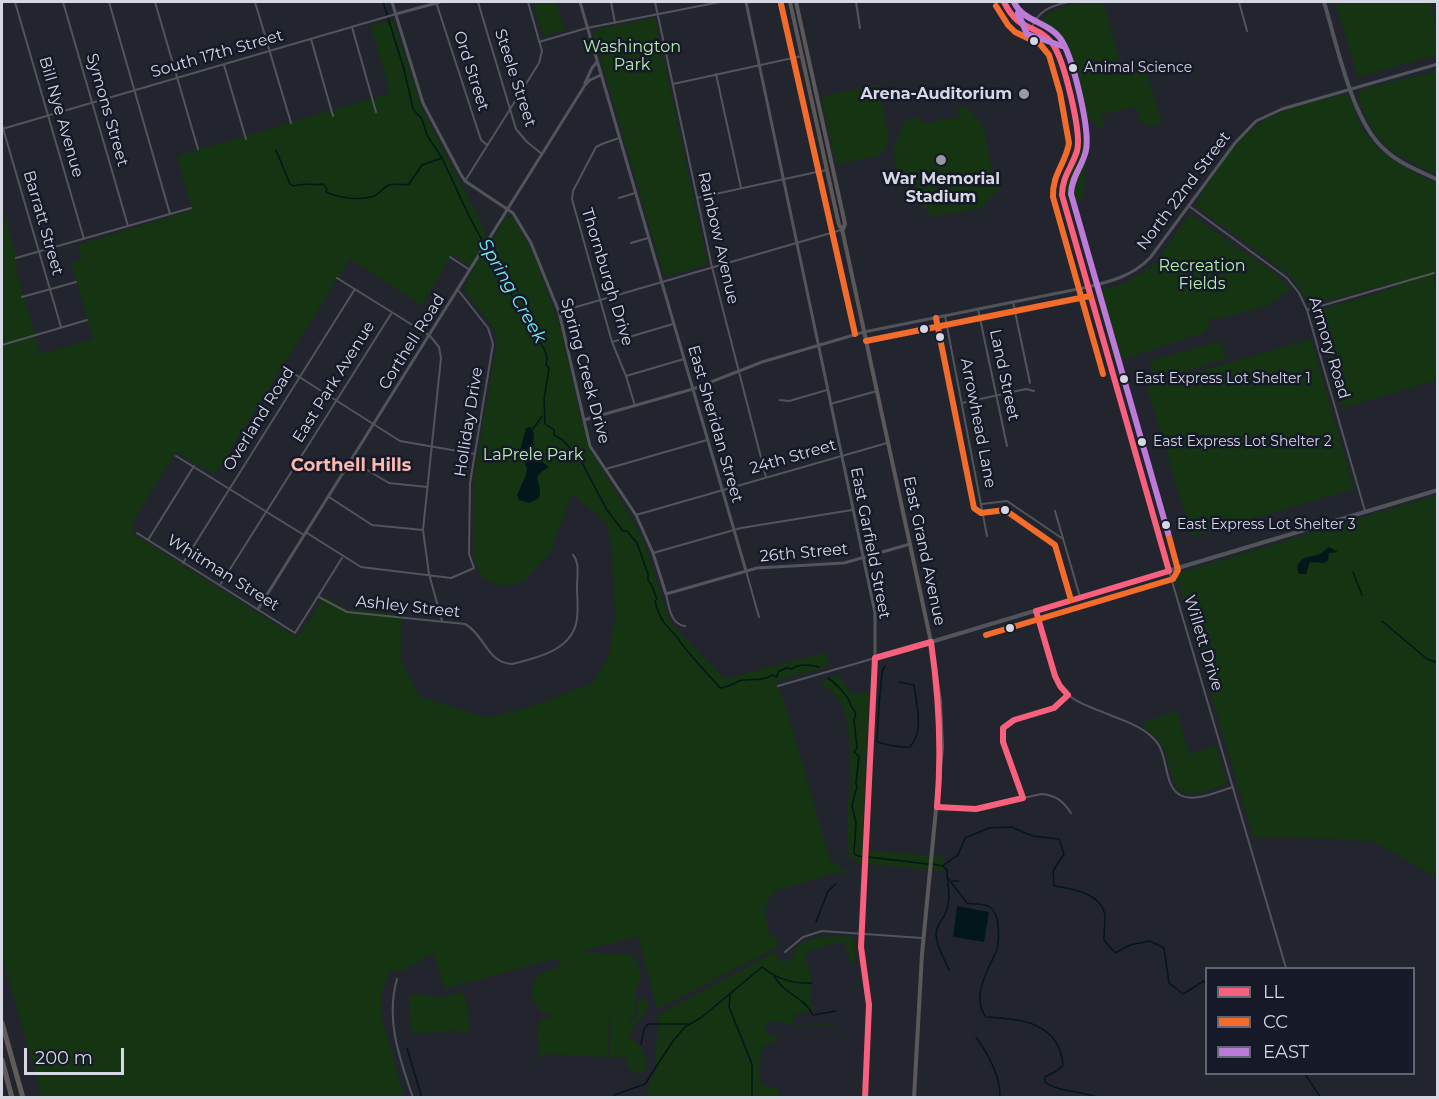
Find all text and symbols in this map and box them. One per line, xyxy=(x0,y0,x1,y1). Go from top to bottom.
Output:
street label: South 17th Street xyxy=(149,26,285,82)
street label: Steele Street xyxy=(490,27,540,129)
street label: Ord Street xyxy=(449,29,493,113)
unlabelled marker xyxy=(1028,35,1040,47)
park label: Washington Park xyxy=(583,37,681,75)
street label: Symons Street xyxy=(82,51,132,169)
street label: Bill Nye Avenue xyxy=(35,54,87,180)
place label: Animal Science xyxy=(1084,60,1192,76)
marker: Animal Science xyxy=(1067,62,1079,74)
place label: Arena-Auditorium xyxy=(861,84,1012,104)
marker: Arena-Auditorium xyxy=(1017,87,1031,101)
street label: North 22nd Street xyxy=(1133,128,1235,254)
marker: War Memorial Stadium xyxy=(934,153,948,167)
street label: Barratt Street xyxy=(19,168,67,278)
place label: War Memorial Stadium xyxy=(882,169,1000,207)
street label: Rainbow Avenue xyxy=(693,170,743,306)
street label: Thornburgh Drive xyxy=(577,206,637,348)
water label: Spring Creek xyxy=(473,235,551,347)
park label: Recreation Fields xyxy=(1159,256,1245,294)
street label: Corthell Road xyxy=(375,291,449,393)
street label: Armory Road xyxy=(1304,295,1354,401)
street label: Spring Creek Drive xyxy=(556,296,614,446)
street label: East Park Avenue xyxy=(289,318,379,446)
unlabelled marker xyxy=(918,323,930,335)
street label: Land Street xyxy=(985,327,1023,423)
unlabelled marker xyxy=(934,331,946,343)
street label: East Sheridan Street xyxy=(683,343,747,505)
street label: Arrowhead Lane xyxy=(956,356,1000,490)
street label: Overland Road xyxy=(219,363,299,475)
street label: Holliday Drive xyxy=(451,366,487,478)
place label: East Express Lot Shelter 1 xyxy=(1135,371,1311,387)
marker: East Express Lot Shelter 1 xyxy=(1118,373,1130,385)
place label: East Express Lot Shelter 2 xyxy=(1153,434,1332,450)
street label: 24th Street xyxy=(747,435,839,479)
marker: East Express Lot Shelter 2 xyxy=(1136,436,1148,448)
park label: LaPrele Park xyxy=(483,445,583,465)
district label: Corthell Hills xyxy=(291,455,411,477)
street label: East Garfield Street xyxy=(846,466,894,620)
street label: East Grand Avenue xyxy=(899,475,949,627)
unlabelled marker xyxy=(999,504,1011,516)
place label: East Express Lot Shelter 3 xyxy=(1177,517,1356,533)
marker: East Express Lot Shelter 3 xyxy=(1160,519,1172,531)
street label: Whitman Street xyxy=(163,531,283,615)
street label: 26th Street xyxy=(759,540,849,566)
street label: Ashley Street xyxy=(355,592,461,622)
street label: Willett Drive xyxy=(1179,593,1227,693)
unlabelled marker xyxy=(1004,622,1016,634)
legend xyxy=(1205,967,1415,1075)
text: LL xyxy=(1263,981,1284,1003)
text: CC xyxy=(1263,1011,1288,1033)
scale bar xyxy=(27,1036,128,1074)
text: EAST xyxy=(1263,1041,1309,1063)
text: 200 m xyxy=(35,1047,93,1069)

